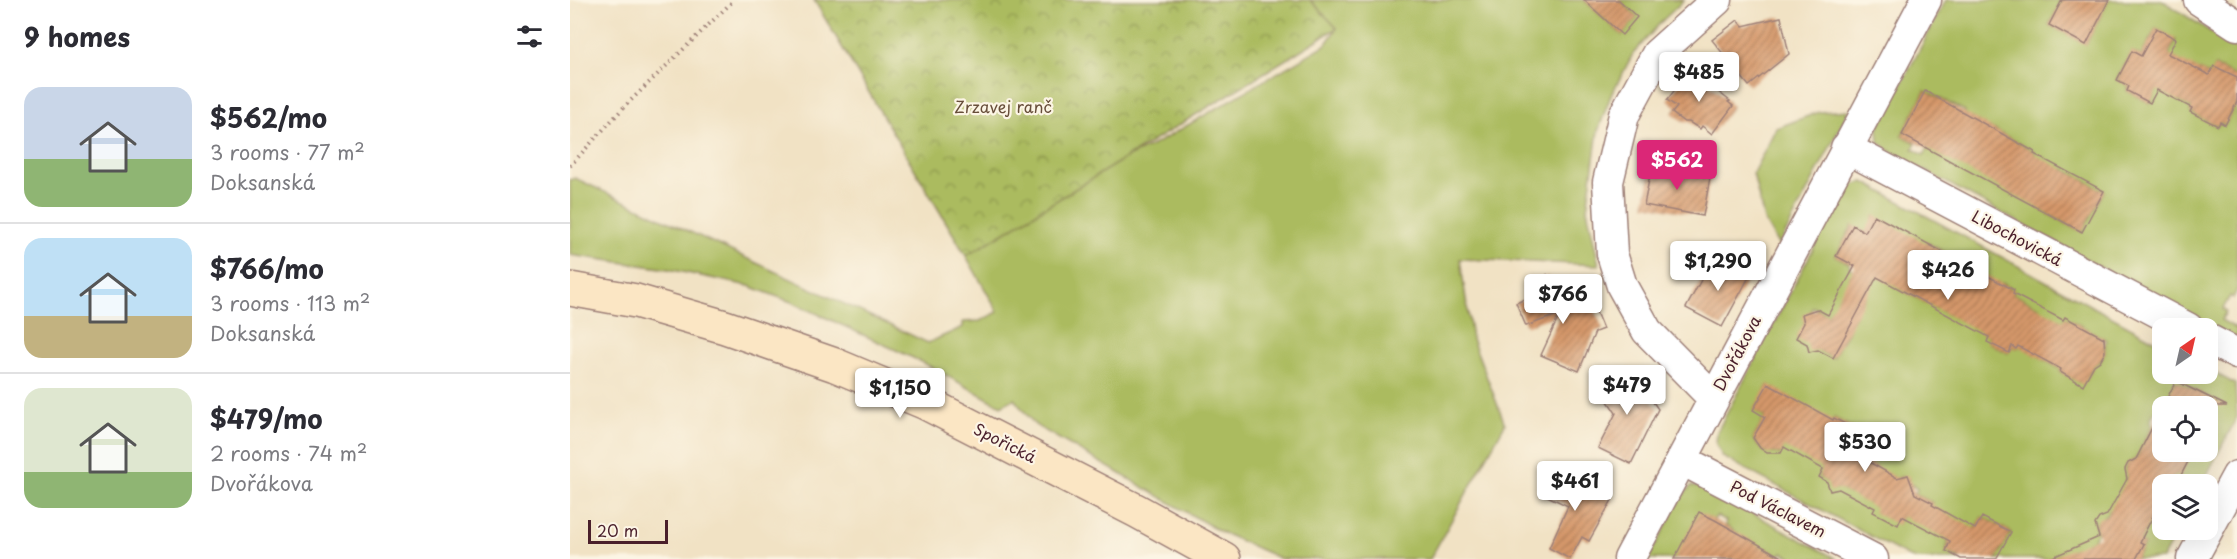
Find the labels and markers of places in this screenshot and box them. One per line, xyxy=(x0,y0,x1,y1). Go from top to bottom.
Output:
pin: $485 xyxy=(1663,52,1735,103)
pin: $562 xyxy=(1641,140,1713,191)
pin: $1,290 xyxy=(1669,241,1767,292)
pin: $426 xyxy=(1912,250,1984,301)
pin: $766 xyxy=(1527,274,1599,325)
pin: $479 xyxy=(1591,365,1663,416)
pin: $1,150 xyxy=(851,368,949,419)
pin: $530 xyxy=(1829,422,1901,473)
pin: $461 xyxy=(1539,461,1611,512)

